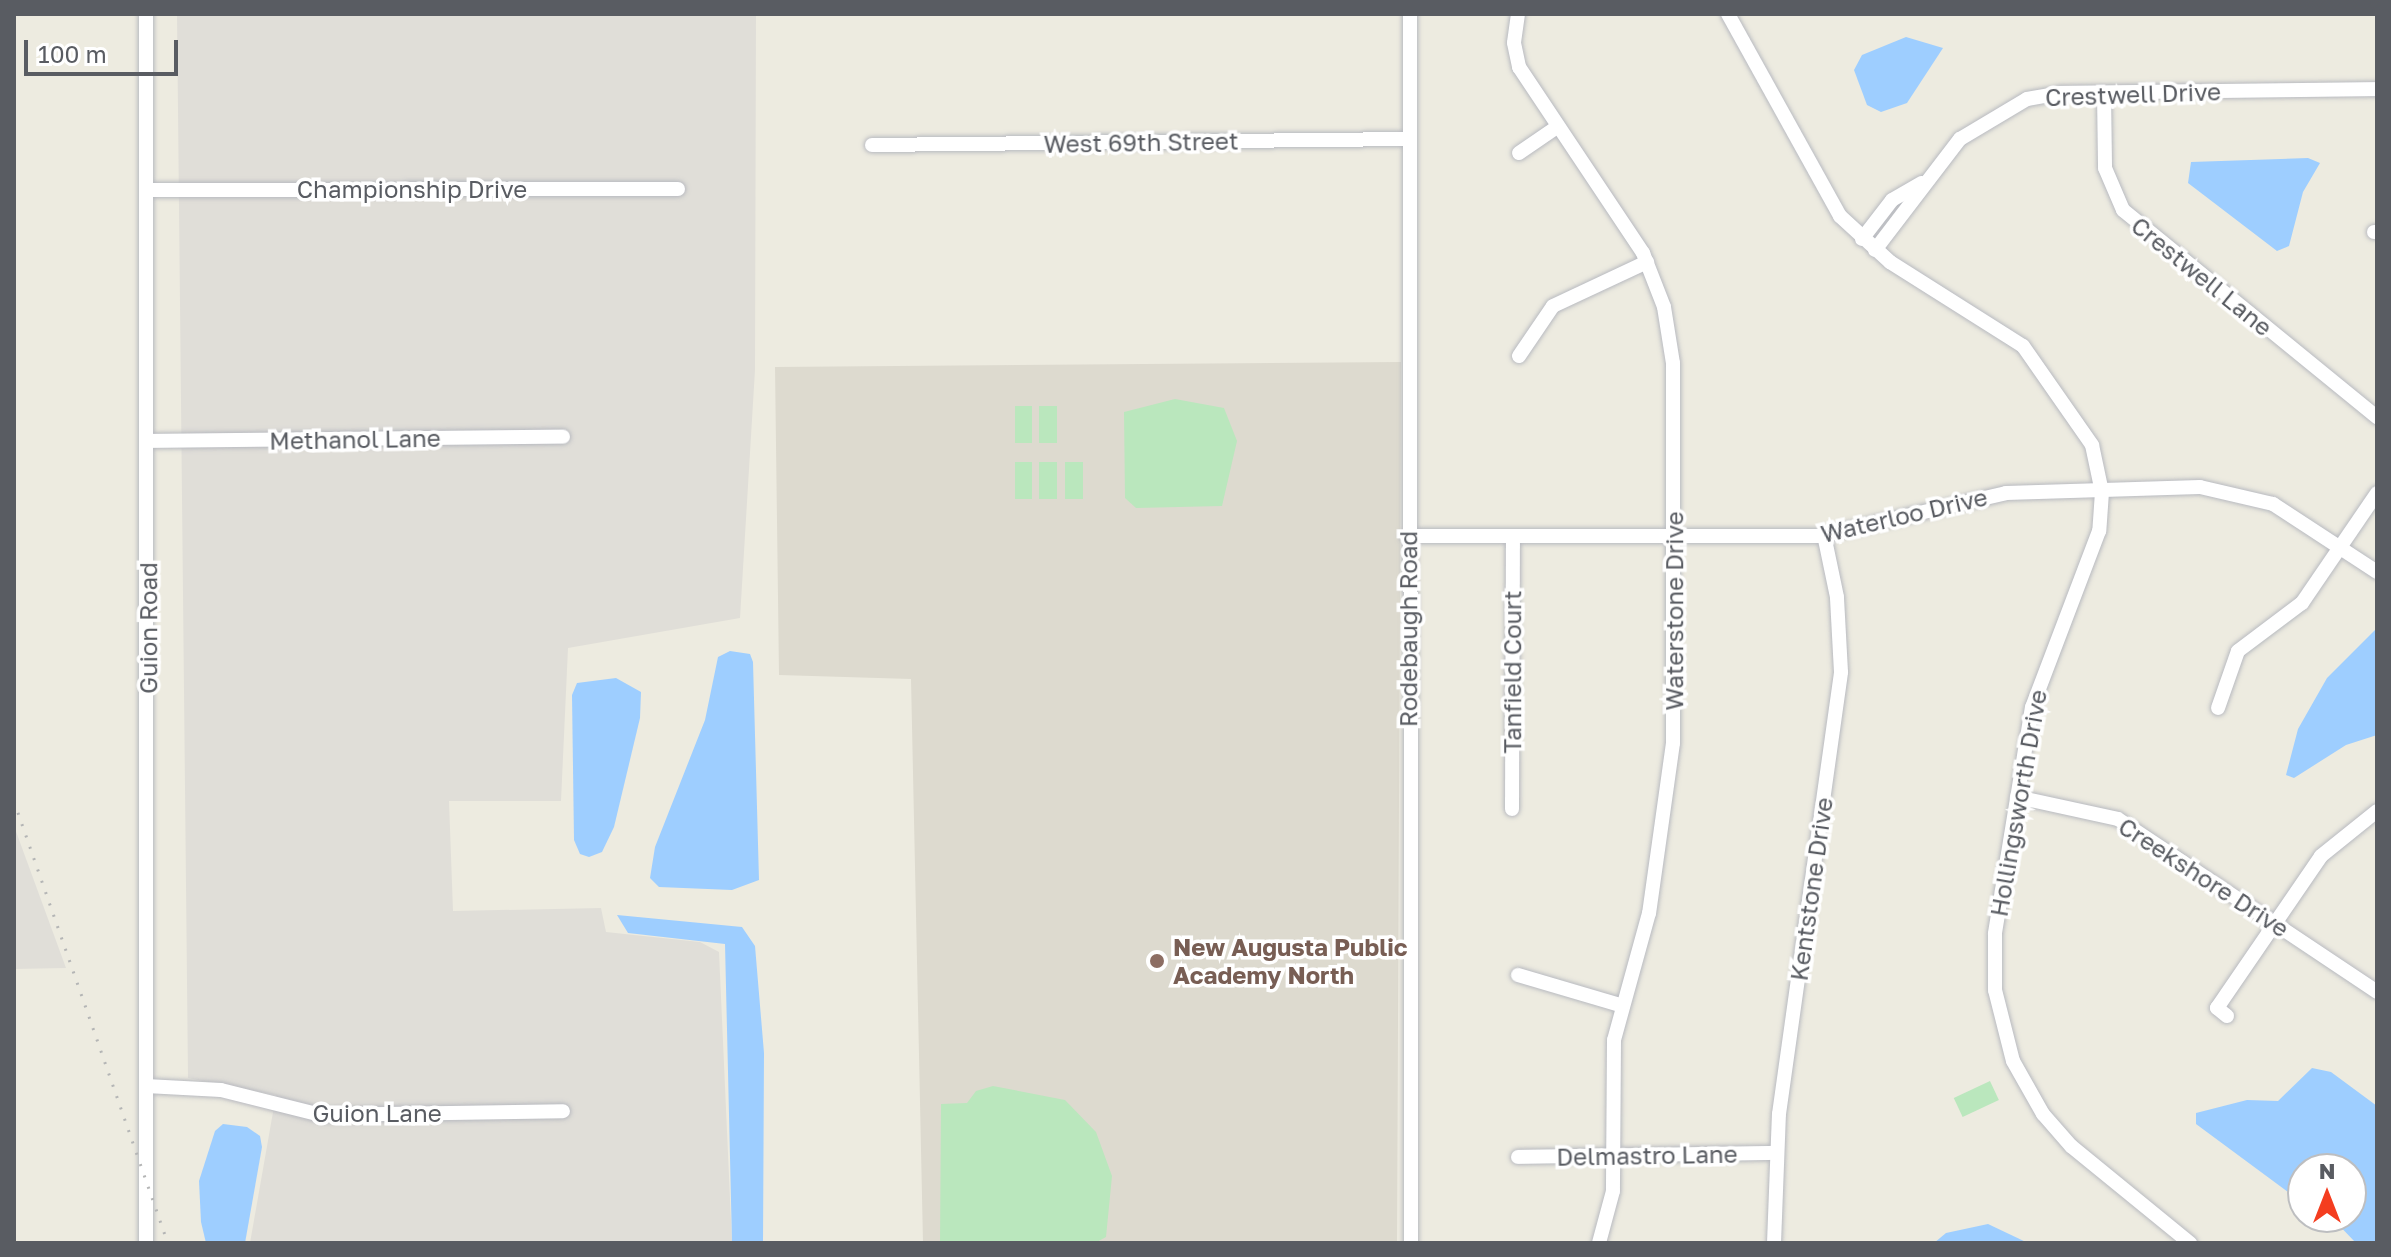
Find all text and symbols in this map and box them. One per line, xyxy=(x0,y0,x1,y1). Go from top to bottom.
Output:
scale bar xyxy=(28,24,182,74)
text: 100 m xyxy=(38,39,107,68)
street label: Crestwell Drive xyxy=(2045,77,2221,111)
street label: West 69th Street xyxy=(1043,126,1239,158)
street label: Championship Drive xyxy=(297,175,527,203)
street label: Crestwell Lane xyxy=(2126,211,2278,341)
street label: Methanol Lane xyxy=(269,423,441,455)
street label: Waterloo Drive xyxy=(1818,482,1990,548)
street label: Waterstone Drive xyxy=(1660,511,1688,711)
street label: Rodebaugh Road xyxy=(1394,531,1422,727)
street label: Guion Road xyxy=(134,562,162,694)
street label: Tanfield Court xyxy=(1498,590,1526,754)
street label: Hollingsworth Drive xyxy=(1984,687,2052,919)
street label: Kentstone Drive xyxy=(1784,795,1838,983)
street label: Creekshore Drive xyxy=(2113,811,2295,943)
place label: New Augusta Public Academy North xyxy=(1173,933,1408,989)
marker: New Augusta Public Academy North xyxy=(1148,952,1166,970)
street label: Guion Lane xyxy=(312,1099,442,1127)
street label: Delmastro Lane xyxy=(1556,1139,1738,1171)
north arrow xyxy=(2287,1153,2367,1233)
text: N xyxy=(2319,1157,2335,1184)

